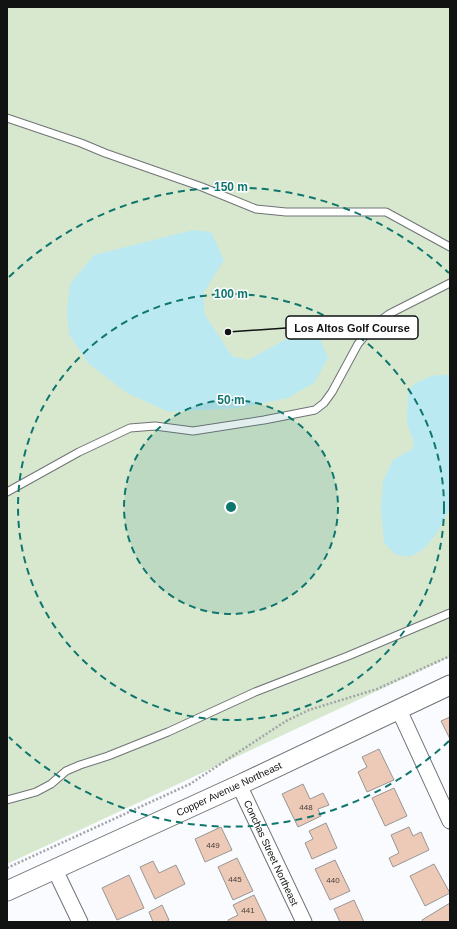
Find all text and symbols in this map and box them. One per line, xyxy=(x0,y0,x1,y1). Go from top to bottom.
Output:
text: 150 m xyxy=(214,180,248,194)
text: 100 m xyxy=(214,287,248,301)
callout: Los Altos Golf Course xyxy=(286,316,418,339)
text: Los Altos Golf Course xyxy=(294,322,410,334)
text: 50 m xyxy=(217,393,245,407)
centre of rings xyxy=(224,500,238,514)
street label: Copper Avenue Northeast xyxy=(175,760,284,818)
street label: Conchas Street Northeast xyxy=(242,799,300,908)
house number: 448 xyxy=(299,803,313,812)
house number: 449 xyxy=(206,841,220,850)
house number: 445 xyxy=(228,875,242,884)
house number: 440 xyxy=(326,876,340,885)
house number: 441 xyxy=(241,906,255,915)

